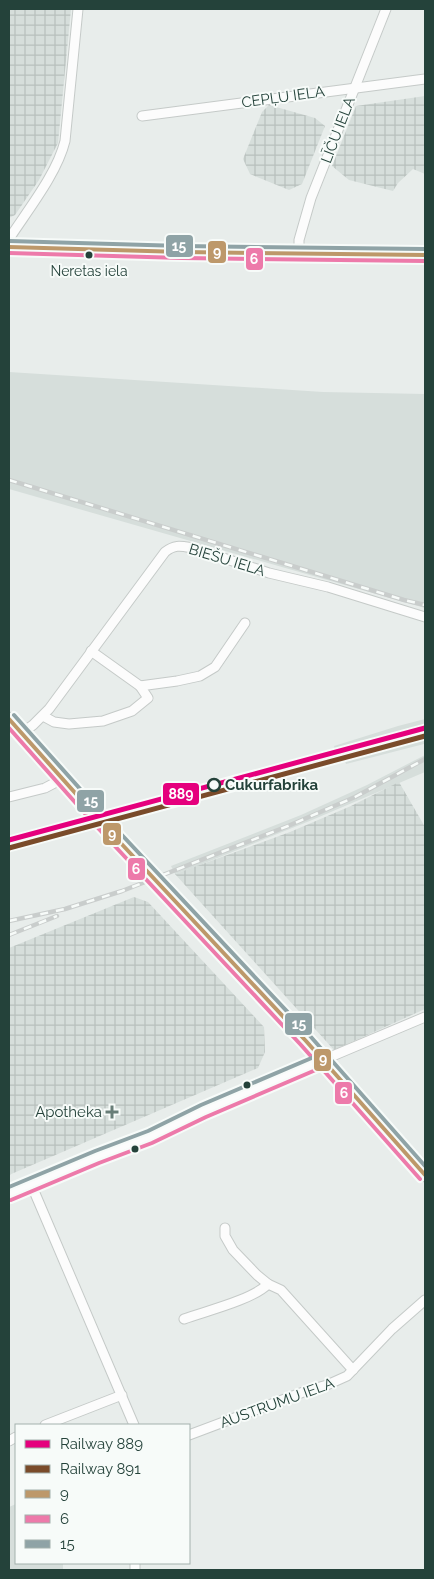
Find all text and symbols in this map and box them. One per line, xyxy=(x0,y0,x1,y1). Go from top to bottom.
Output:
street label: CEPĻU IELA xyxy=(240,82,326,112)
street label: LĪČU IELA xyxy=(316,94,359,166)
line badge: 15 xyxy=(165,234,194,258)
text: 15 xyxy=(172,238,187,254)
line badge: 9 xyxy=(207,240,227,264)
text: 9 xyxy=(213,244,221,260)
line badge: 6 xyxy=(245,247,264,271)
marker: Neretas iela xyxy=(84,250,94,260)
text: 6 xyxy=(250,251,258,267)
place label: Neretas iela xyxy=(50,263,128,279)
street label: BIEŠU IELA xyxy=(187,539,268,580)
place label: Cukurfabrika xyxy=(225,776,319,794)
marker: Cukurfabrika xyxy=(207,778,221,792)
line badge: 889 xyxy=(162,782,200,806)
text: 889 xyxy=(168,786,194,802)
line badge: 15 xyxy=(76,789,105,813)
text: 15 xyxy=(84,793,99,809)
line badge: 9 xyxy=(102,822,122,846)
text: 9 xyxy=(108,826,116,842)
line badge: 6 xyxy=(127,857,146,881)
text: 6 xyxy=(132,861,140,877)
line badge: 15 xyxy=(284,1012,313,1036)
text: 15 xyxy=(292,1016,307,1032)
line badge: 9 xyxy=(313,1048,332,1072)
text: 9 xyxy=(319,1051,327,1067)
unlabelled marker xyxy=(242,1080,252,1090)
line badge: 6 xyxy=(334,1081,353,1105)
text: 6 xyxy=(340,1085,348,1101)
place label: Apotheka xyxy=(35,1103,102,1121)
marker: Apotheka xyxy=(106,1106,118,1118)
unlabelled marker xyxy=(130,1144,140,1154)
street label: AUSTRUMU IELA xyxy=(217,1374,337,1432)
legend xyxy=(15,1424,190,1564)
text: Railway 889 xyxy=(60,1435,143,1453)
text: Railway 891 xyxy=(60,1460,141,1478)
text: 9 xyxy=(60,1485,69,1503)
text: 6 xyxy=(60,1510,69,1528)
text: 15 xyxy=(60,1535,75,1553)

